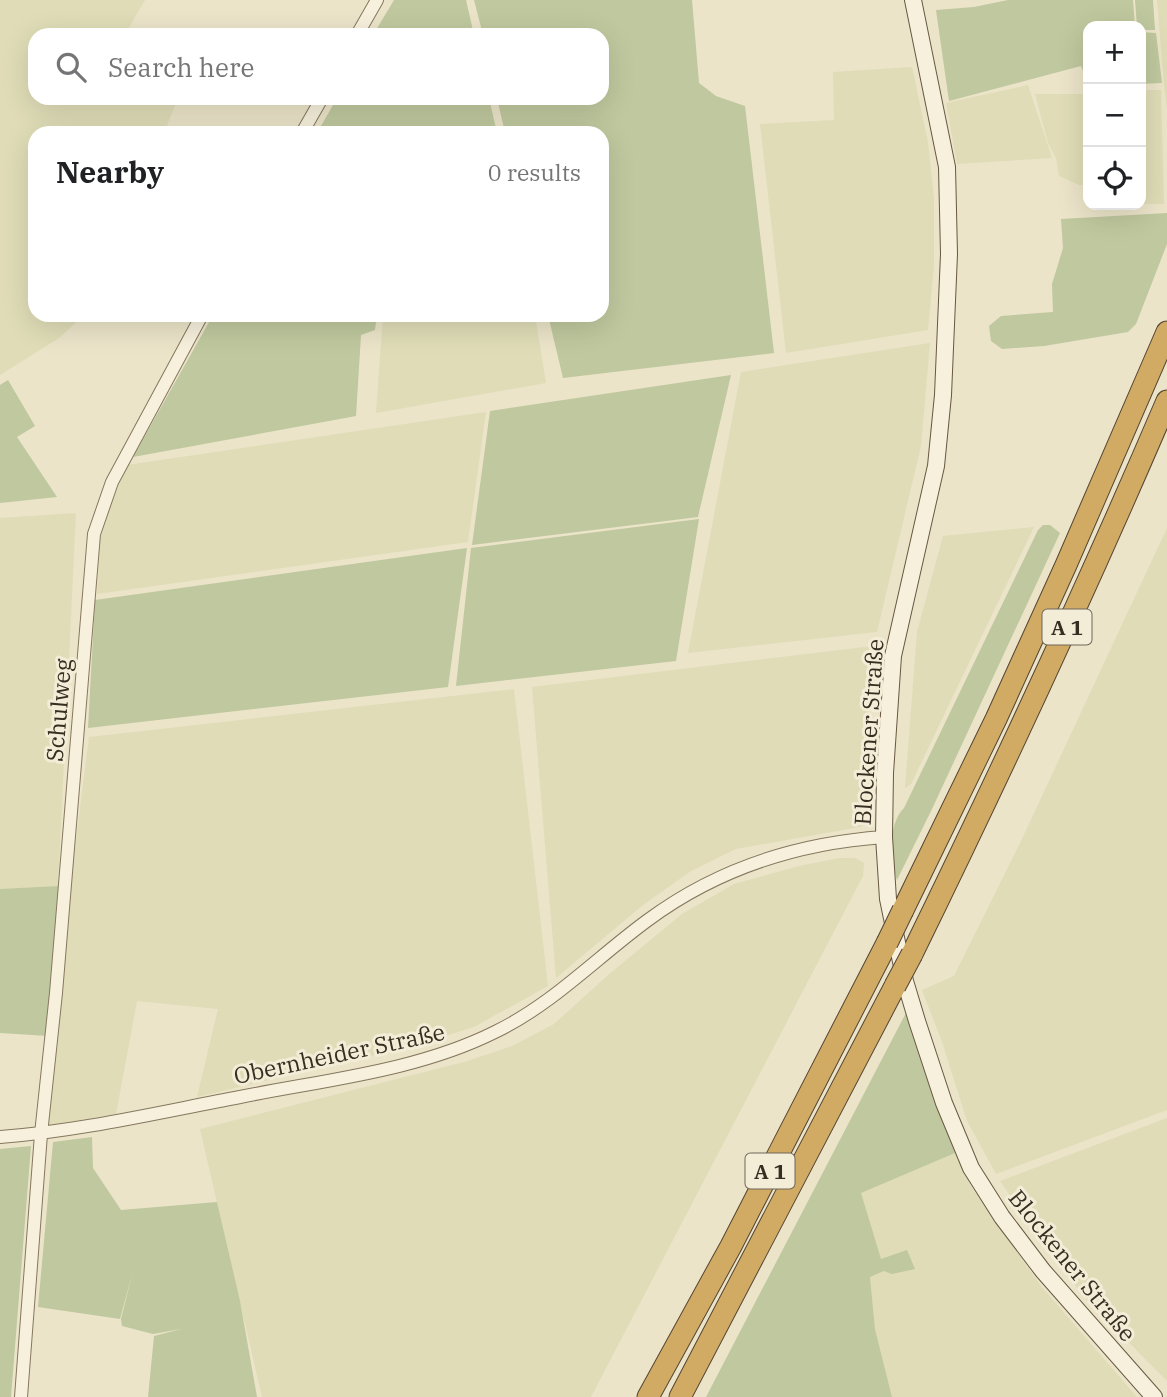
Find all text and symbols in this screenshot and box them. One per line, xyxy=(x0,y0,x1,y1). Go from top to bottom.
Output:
map controls xyxy=(1083,21,1146,210)
button: + xyxy=(1083,21,1146,84)
search box xyxy=(28,28,609,105)
icon: search xyxy=(52,48,90,86)
text: Search here xyxy=(108,50,254,84)
button: − xyxy=(1083,84,1146,147)
button: locate xyxy=(1083,147,1146,210)
text: Nearby xyxy=(56,152,164,191)
text: 0 results xyxy=(488,157,581,187)
road number: A 1 xyxy=(1042,610,1092,644)
street label: Blockener Straße xyxy=(847,638,889,826)
street label: Schulweg xyxy=(39,657,77,763)
street label: Obernheider Straße xyxy=(231,1016,447,1090)
road number: A 1 xyxy=(746,1154,794,1188)
street label: Blockener Straße xyxy=(1003,1183,1143,1347)

